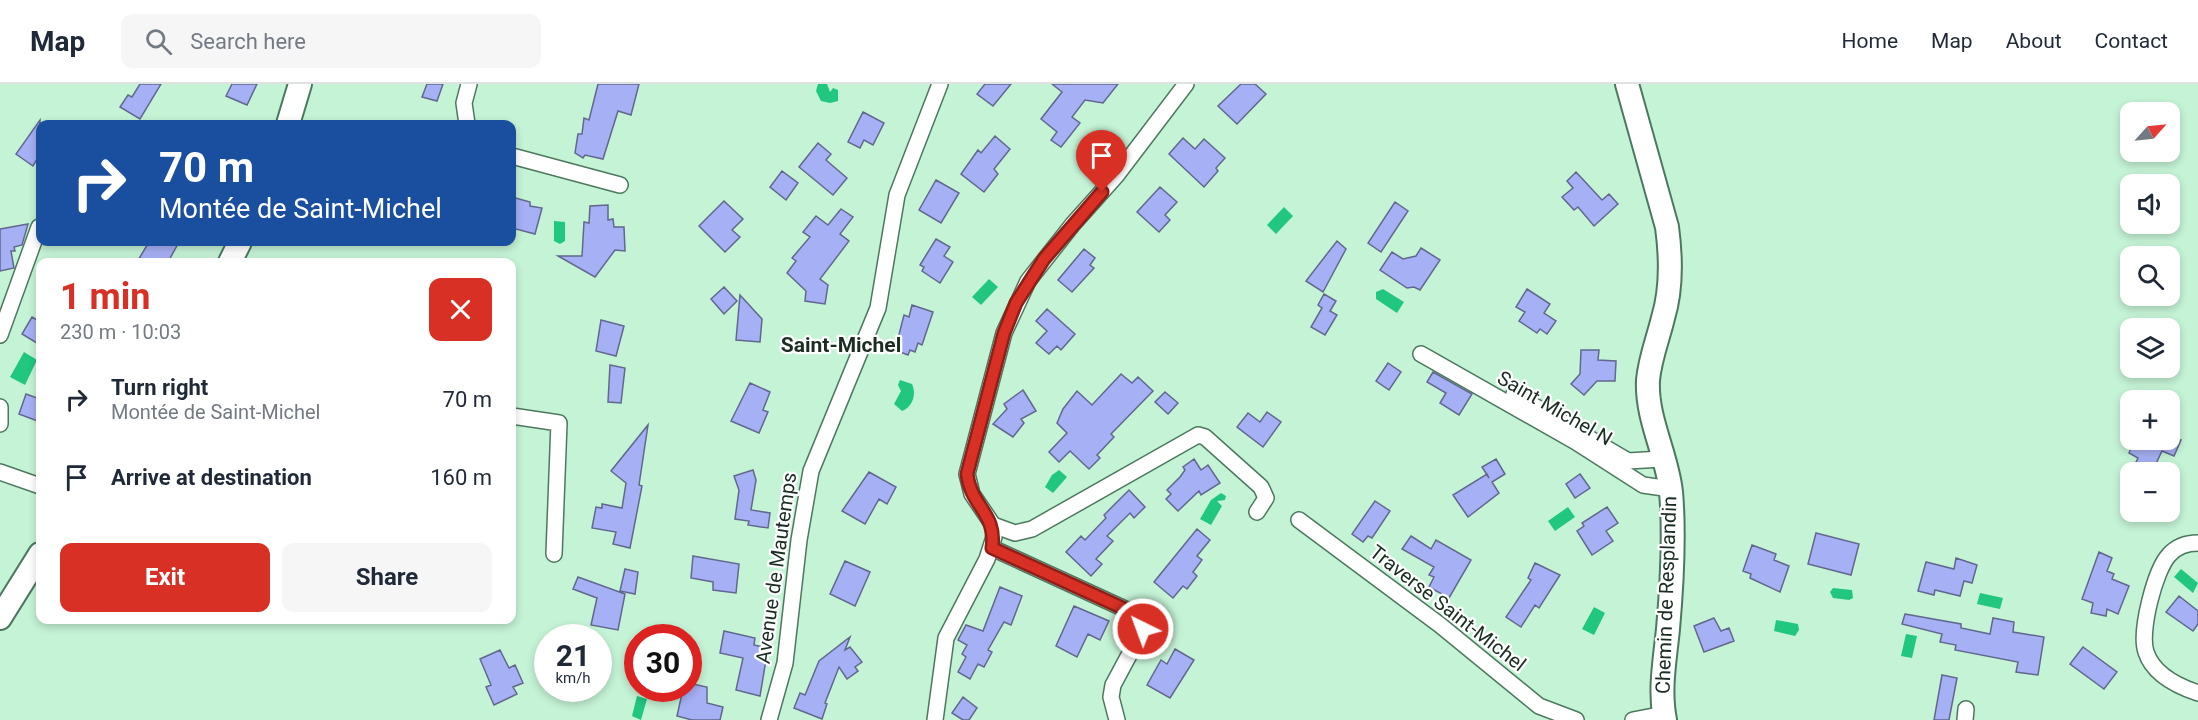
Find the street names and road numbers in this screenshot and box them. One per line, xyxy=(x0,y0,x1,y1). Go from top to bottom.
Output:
street label: Saint Michel N xyxy=(1493,365,1617,451)
street label: Avenue de Mautemps xyxy=(751,471,801,665)
street label: Chemin de Resplandin xyxy=(1651,495,1681,695)
street label: Traverse Saint-Michel xyxy=(1365,540,1531,676)

